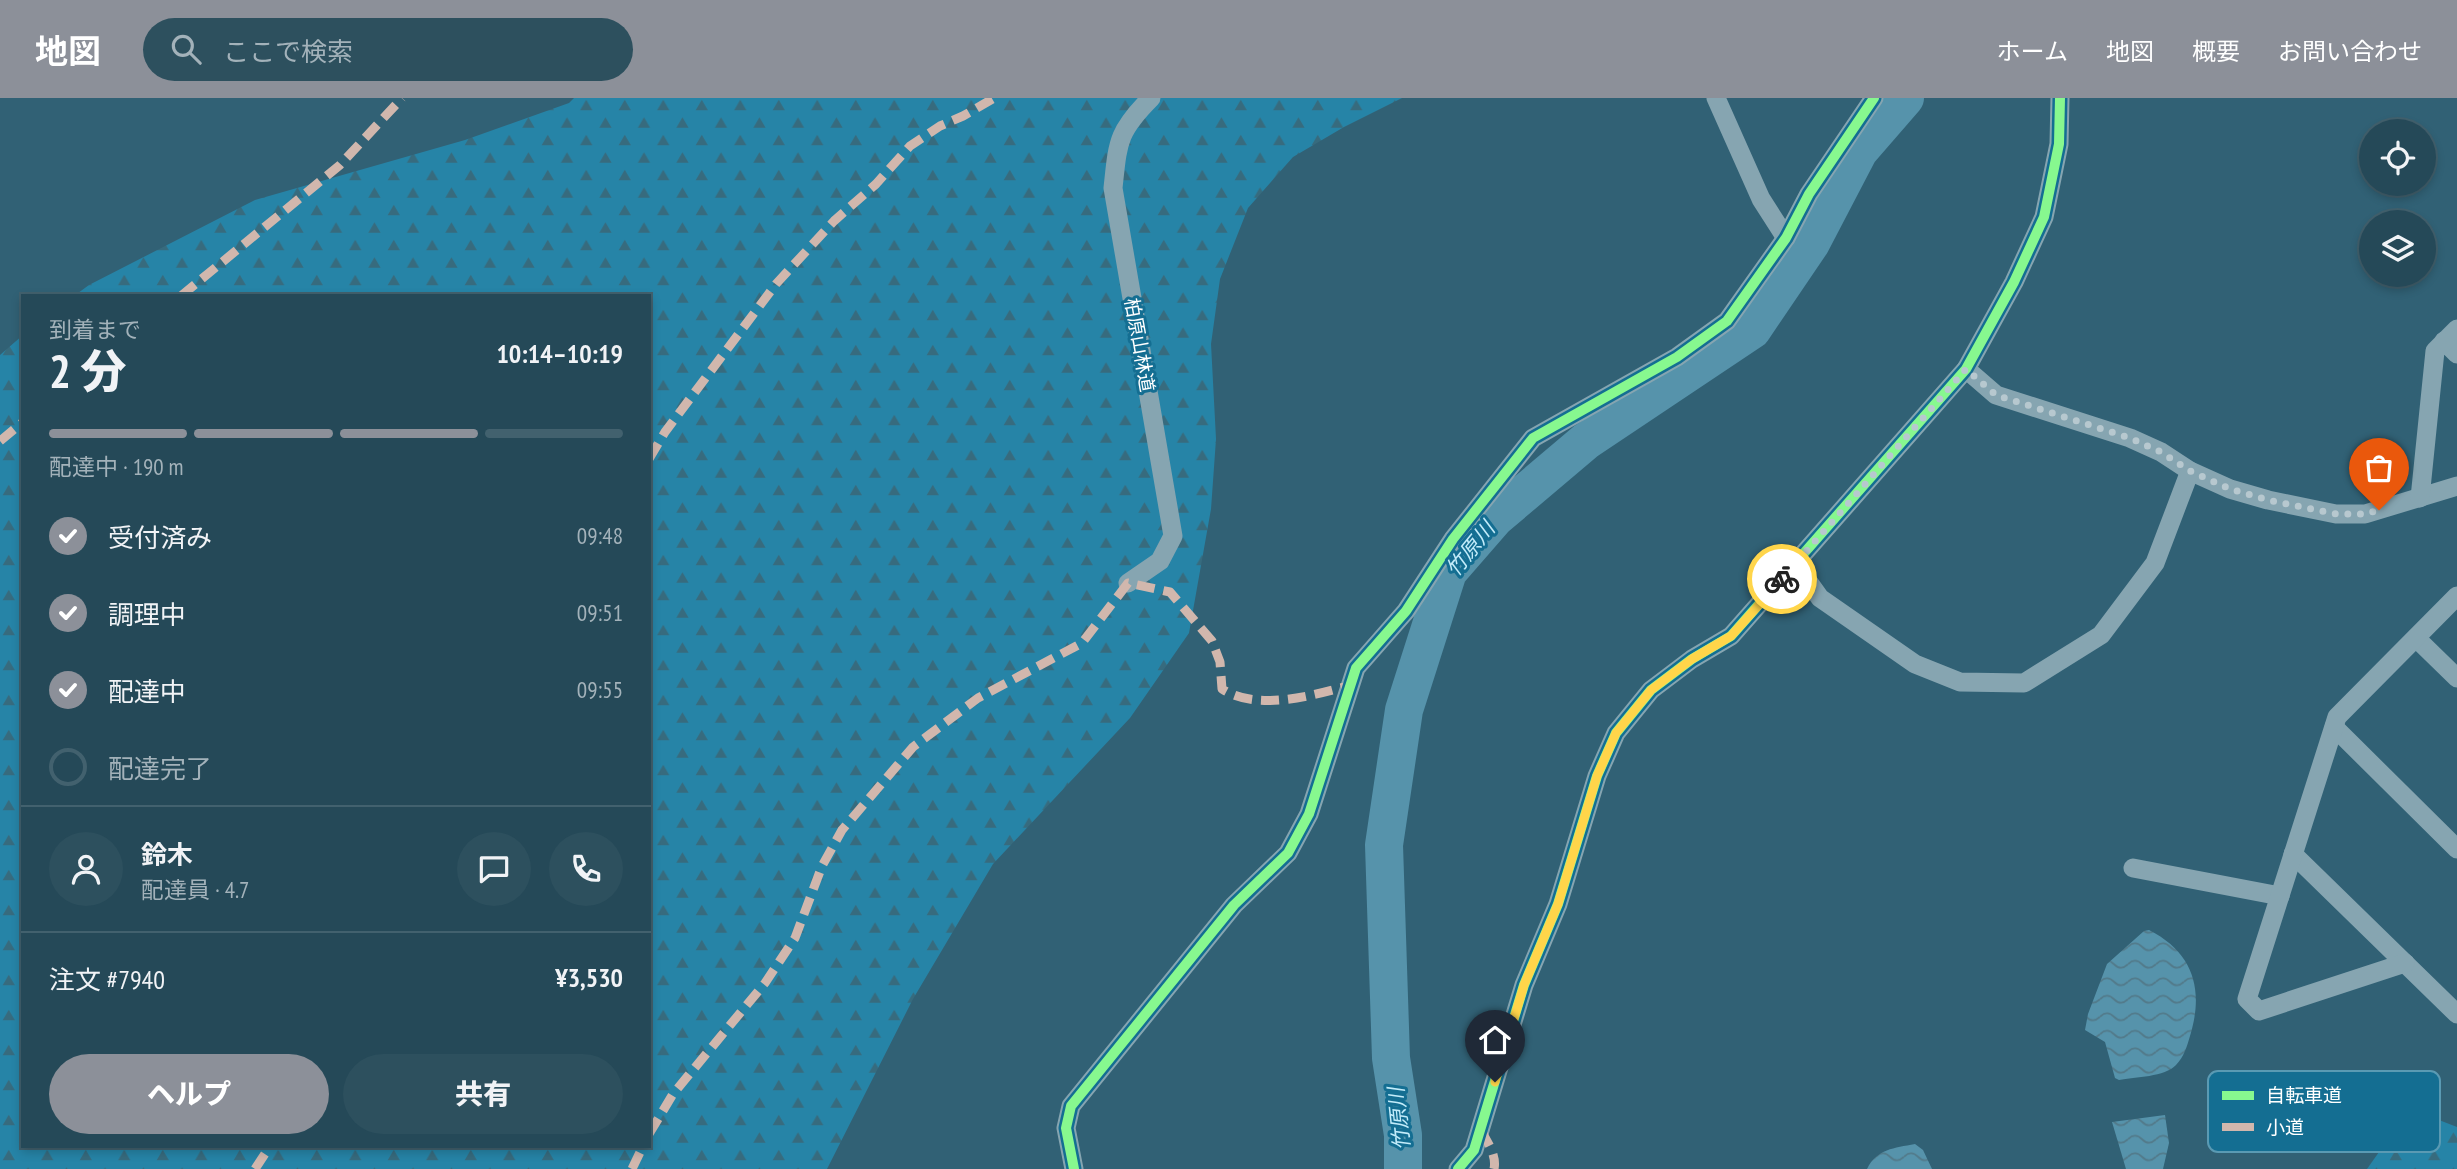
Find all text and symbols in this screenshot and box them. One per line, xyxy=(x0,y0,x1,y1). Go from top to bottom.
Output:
search box xyxy=(143,18,633,81)
text: 地図 xyxy=(35,29,101,72)
icon: search xyxy=(167,30,205,68)
text: ここで検索 xyxy=(223,35,353,68)
text: ホーム xyxy=(1997,36,2068,67)
text: 地図 xyxy=(2106,36,2154,67)
text: 概要 xyxy=(2192,36,2240,67)
text: お問い合わせ xyxy=(2278,36,2422,67)
map controls xyxy=(2359,119,2436,287)
button: locate xyxy=(2359,119,2436,196)
button: layers xyxy=(2359,210,2436,287)
street label: 柏原山林道 xyxy=(1120,296,1160,394)
text: 到着まで xyxy=(49,315,141,344)
text: 10:14–10:19 xyxy=(496,337,623,370)
text: 2 分 xyxy=(49,341,126,401)
pin xyxy=(2349,438,2409,510)
icon: bag xyxy=(2360,449,2398,487)
text: 配達中 · 190 m xyxy=(49,452,184,481)
water label: 竹原川 xyxy=(1440,514,1502,582)
icon: check xyxy=(49,517,87,555)
text: 受付済み xyxy=(108,521,212,554)
text: 09:48 xyxy=(577,521,623,550)
courier xyxy=(1747,544,1817,614)
icon: bike xyxy=(1763,560,1801,598)
icon: check xyxy=(49,594,87,632)
text: 調理中 xyxy=(108,598,186,631)
text: 09:51 xyxy=(577,598,623,627)
icon: check xyxy=(49,671,87,709)
text: 配達中 xyxy=(108,675,186,708)
text: 09:55 xyxy=(577,675,623,704)
text: 配達完了 xyxy=(108,752,212,785)
button: person xyxy=(49,832,123,906)
button: chat xyxy=(457,832,531,906)
button: phone xyxy=(549,832,623,906)
text: 鈴木 xyxy=(141,838,193,871)
text: 配達員 · 4.7 xyxy=(141,875,249,904)
text: ¥3,530 xyxy=(555,961,623,994)
text: 注文 #7940 xyxy=(49,963,165,996)
pin xyxy=(1465,1010,1525,1082)
icon: home xyxy=(1476,1021,1514,1059)
button: ヘルプ xyxy=(49,1054,329,1134)
button: 共有 xyxy=(343,1054,623,1134)
legend xyxy=(2208,1071,2440,1152)
text: 自転車道 xyxy=(2266,1083,2342,1107)
water label: 竹原川 xyxy=(1382,1084,1416,1152)
text: 小道 xyxy=(2266,1115,2304,1139)

